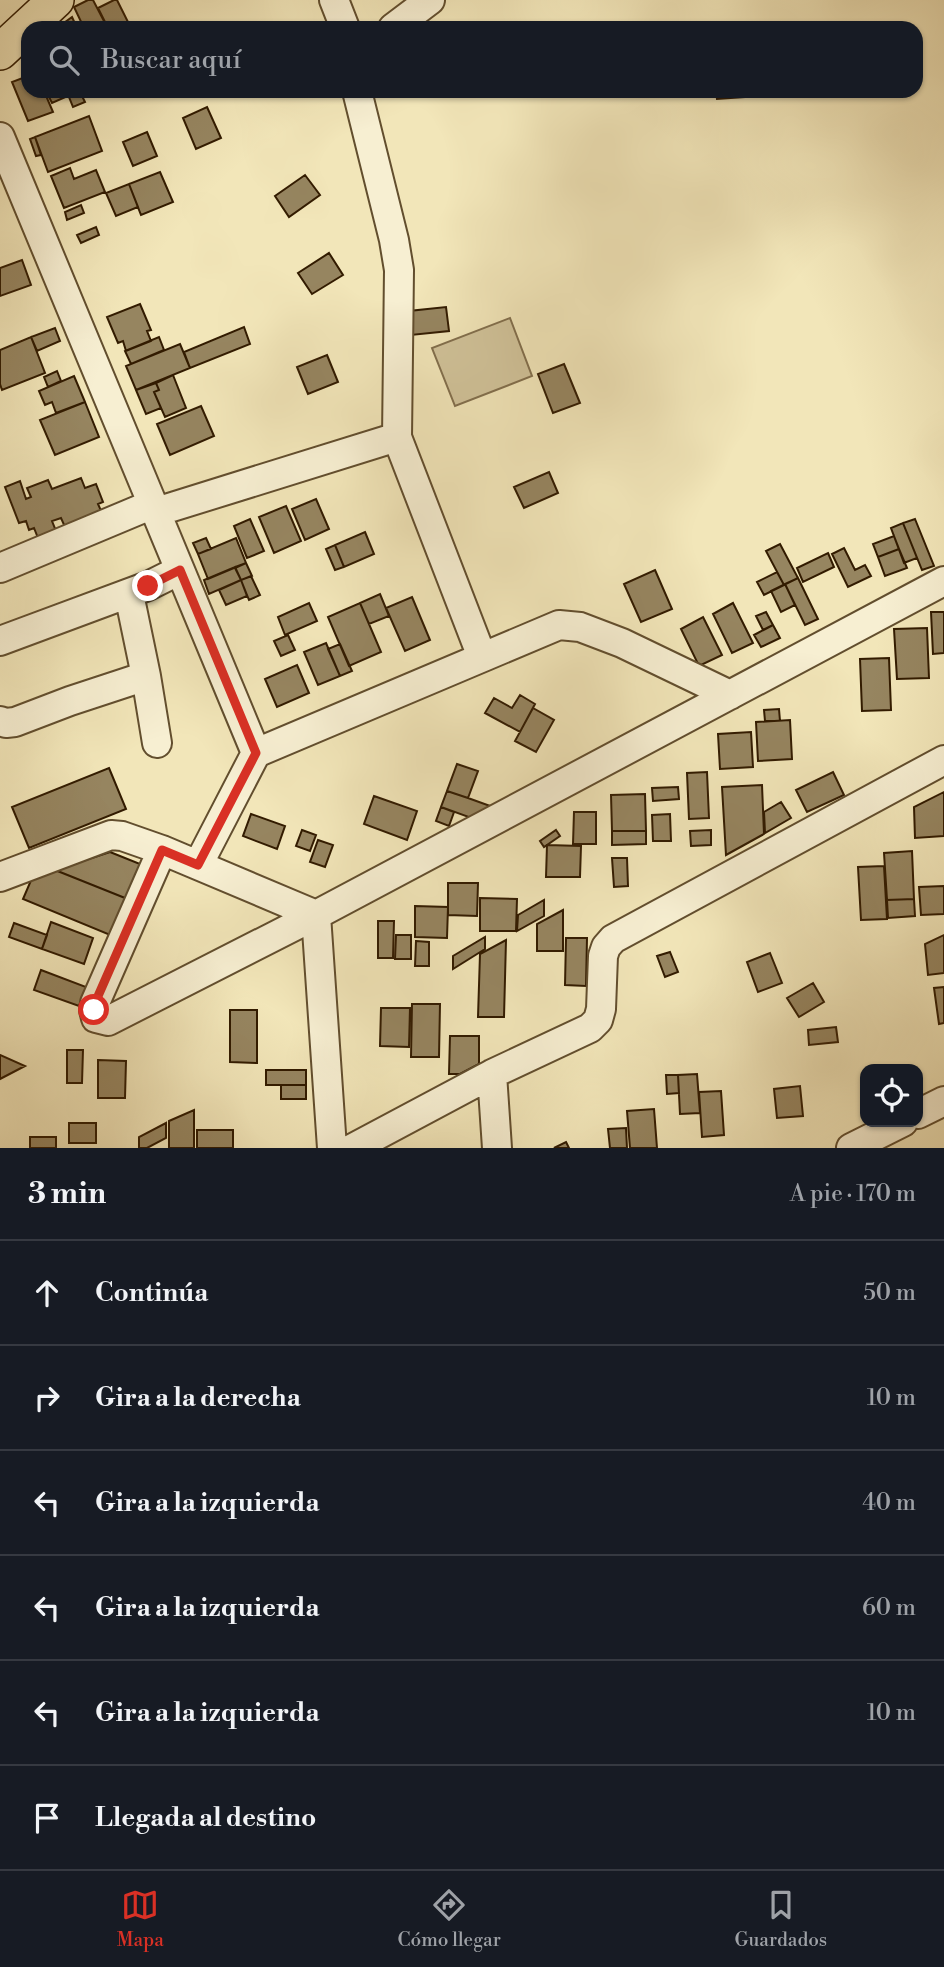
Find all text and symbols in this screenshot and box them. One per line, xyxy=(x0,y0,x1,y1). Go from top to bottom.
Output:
search box xyxy=(21,21,923,98)
icon: search xyxy=(45,41,83,79)
text: Buscar aquí xyxy=(101,44,241,76)
route end xyxy=(132,570,163,601)
route start xyxy=(78,994,109,1025)
map controls xyxy=(860,1064,923,1127)
button: locate xyxy=(860,1064,923,1127)
text: 3 min xyxy=(28,1175,106,1213)
text: A pie · 170 m xyxy=(790,1180,916,1208)
icon: ahead xyxy=(28,1274,66,1312)
text: Continúa xyxy=(95,1277,208,1309)
text: 50 m xyxy=(863,1279,916,1307)
icon: right xyxy=(28,1379,66,1417)
text: Gira a la derecha xyxy=(95,1382,301,1414)
text: 10 m xyxy=(867,1384,916,1412)
icon: left xyxy=(28,1484,66,1522)
text: Gira a la izquierda xyxy=(95,1487,319,1519)
text: 40 m xyxy=(862,1489,916,1517)
icon: left xyxy=(28,1589,66,1627)
text: Gira a la izquierda xyxy=(95,1592,319,1624)
text: 60 m xyxy=(862,1594,916,1622)
icon: left xyxy=(28,1694,66,1732)
text: Gira a la izquierda xyxy=(95,1697,319,1729)
text: 10 m xyxy=(867,1699,916,1727)
icon: arrive xyxy=(28,1799,66,1837)
text: Llegada al destino xyxy=(95,1802,316,1834)
tab: Mapa xyxy=(117,1886,164,1952)
tab: Cómo llegar xyxy=(397,1886,501,1952)
tab: Guardados xyxy=(734,1886,827,1952)

